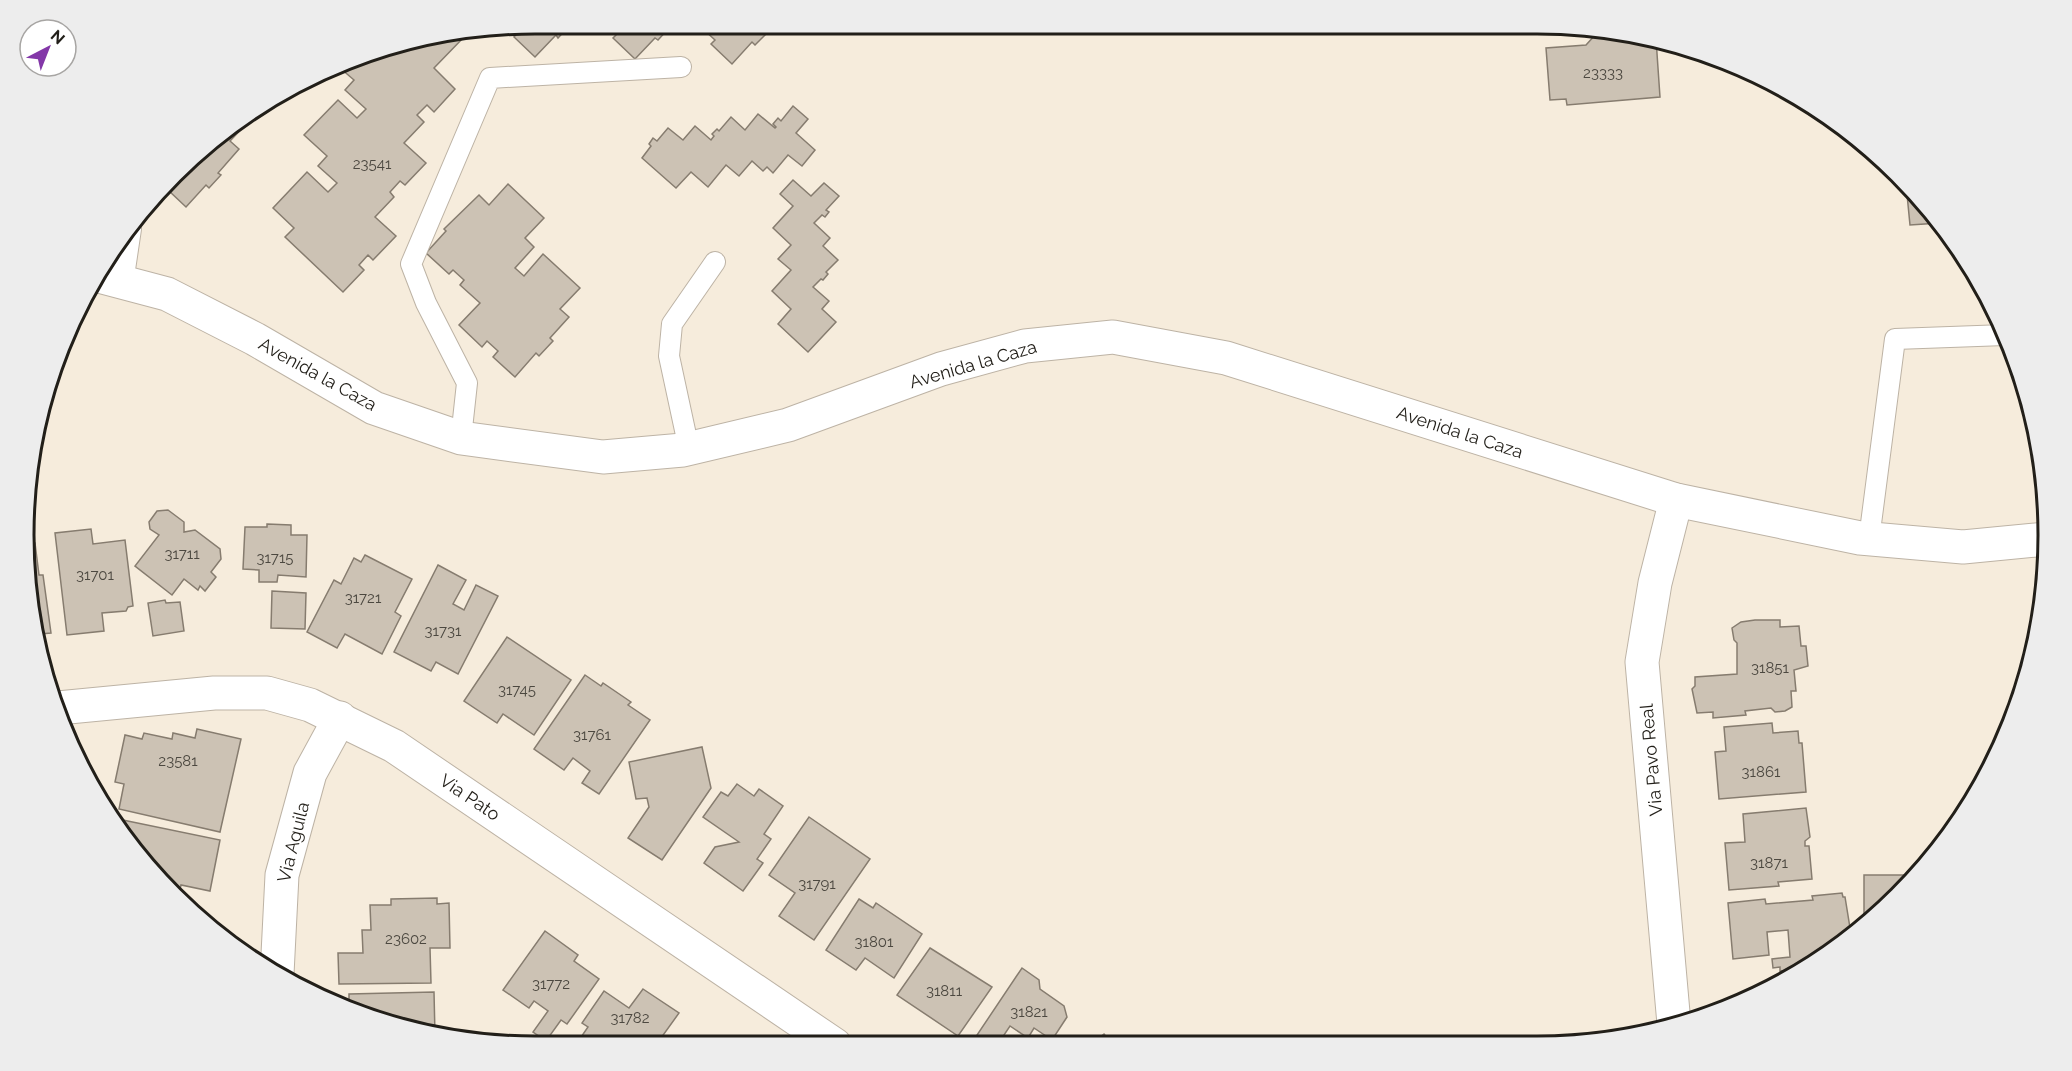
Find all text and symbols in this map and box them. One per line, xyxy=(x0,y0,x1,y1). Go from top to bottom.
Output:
north arrow xyxy=(18,18,78,78)
text: N xyxy=(47,26,69,48)
house number: 23333 xyxy=(1583,64,1623,82)
house number: 23541 xyxy=(353,155,392,173)
street label: Avenida la Caza xyxy=(255,333,381,415)
street label: Avenida la Caza xyxy=(907,336,1039,392)
street label: Avenida la Caza xyxy=(1394,402,1526,462)
house number: 31711 xyxy=(164,545,200,563)
house number: 31715 xyxy=(257,549,293,567)
house number: 31701 xyxy=(76,566,115,584)
house number: 31721 xyxy=(345,589,382,607)
house number: 31731 xyxy=(425,622,462,640)
house number: 31851 xyxy=(1751,659,1790,677)
house number: 31745 xyxy=(498,681,536,699)
street label: Via Pavo Real xyxy=(1636,703,1666,817)
house number: 31761 xyxy=(573,726,611,744)
house number: 23581 xyxy=(158,752,198,770)
house number: 31861 xyxy=(1742,763,1781,781)
street label: Via Pato xyxy=(436,769,504,825)
street label: Via Aguila xyxy=(273,800,313,884)
house number: 31871 xyxy=(1750,854,1788,872)
house number: 31791 xyxy=(798,875,836,893)
house number: 23602 xyxy=(385,930,427,948)
house number: 31801 xyxy=(855,933,894,951)
house number: 31772 xyxy=(532,975,570,993)
house number: 31811 xyxy=(926,982,963,1000)
house number: 31821 xyxy=(1010,1003,1048,1021)
house number: 31782 xyxy=(610,1009,650,1027)

